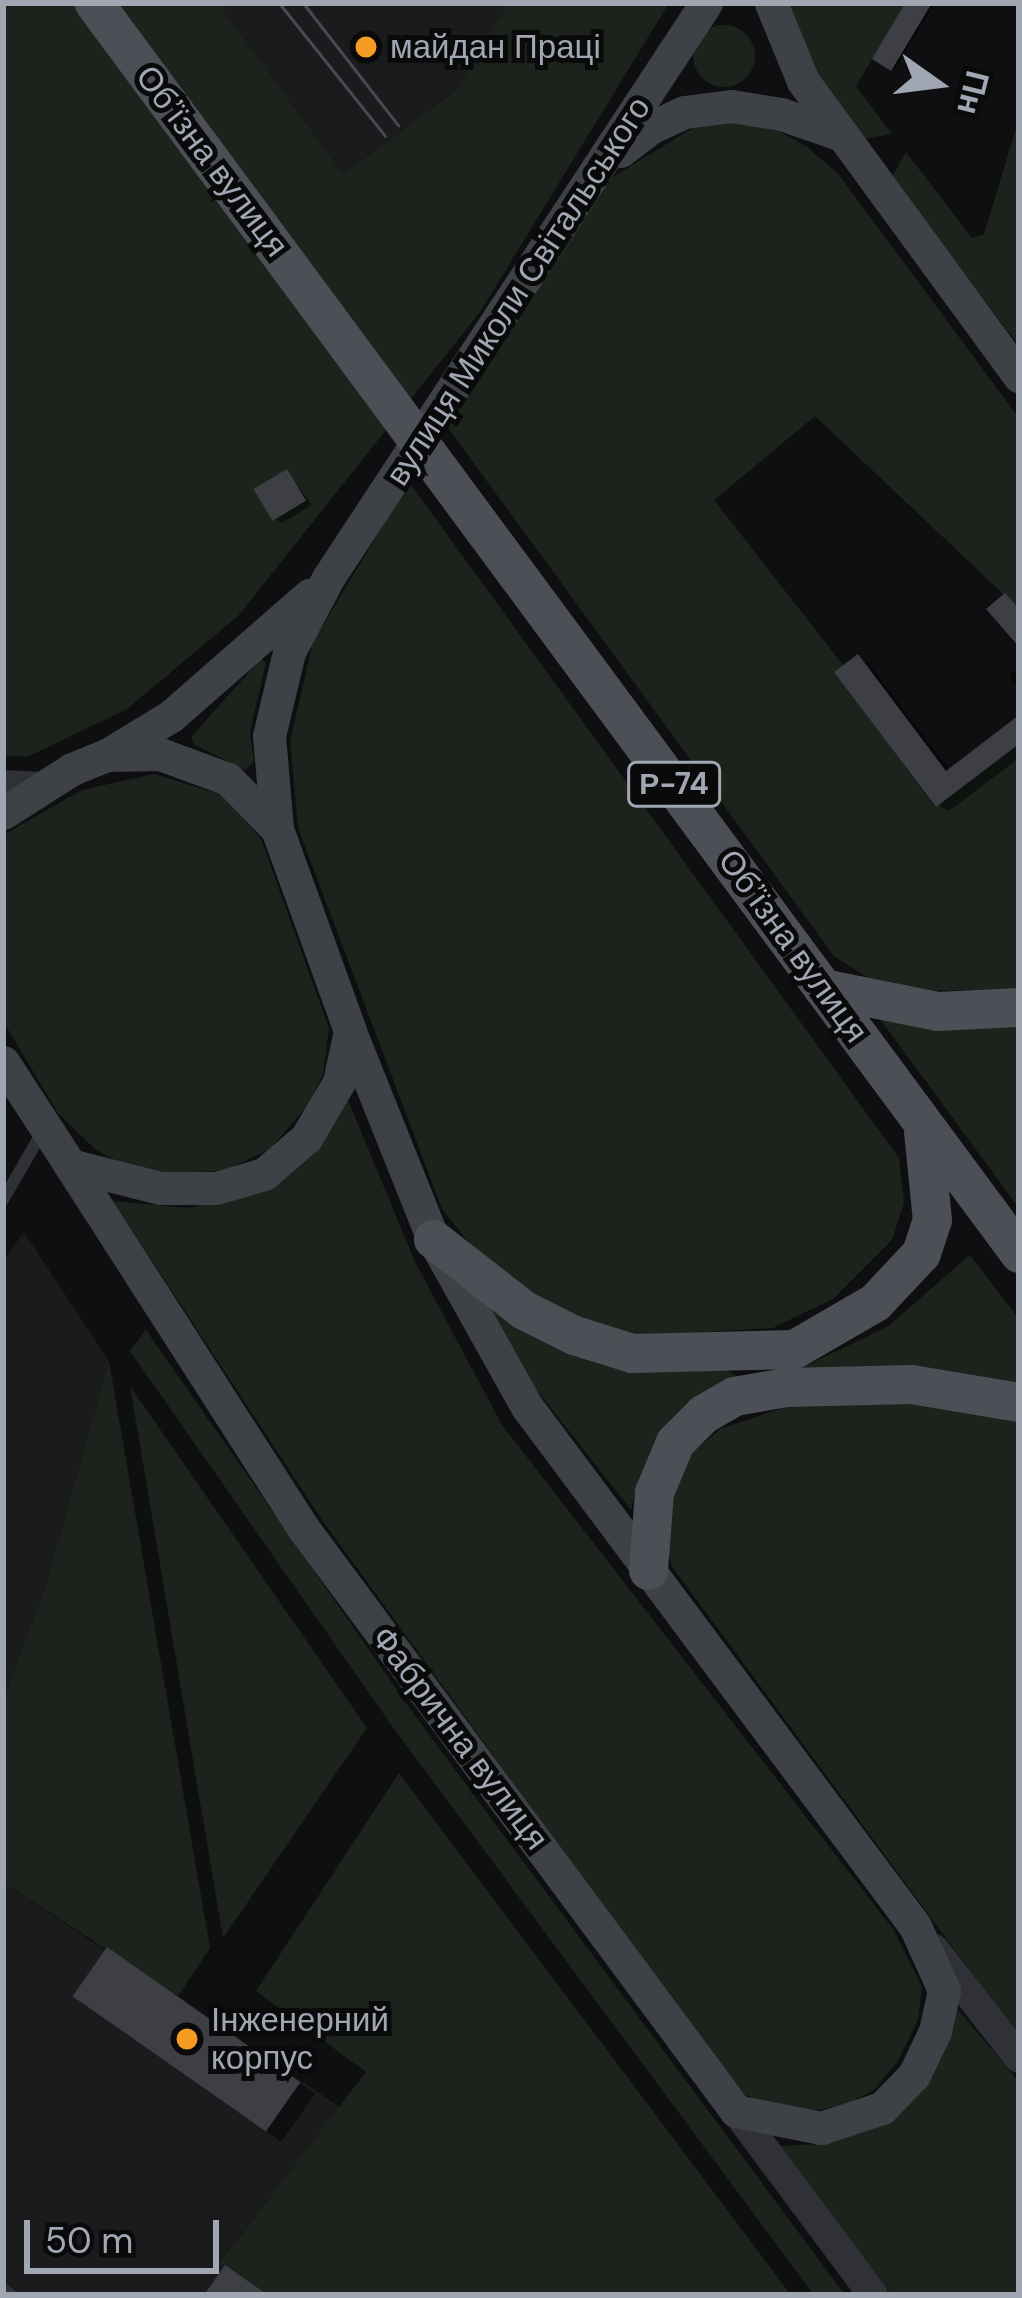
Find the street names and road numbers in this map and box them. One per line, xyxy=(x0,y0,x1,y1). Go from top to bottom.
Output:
street label: Обʼїзна вулиця xyxy=(127,58,297,264)
street label: вулиця Миколи Світальського xyxy=(377,89,659,493)
road number: Р-74 xyxy=(626,760,722,808)
street label: Обʼїзна вулиця xyxy=(710,842,876,1050)
street label: Фабрична вулиця xyxy=(363,1619,557,1857)

